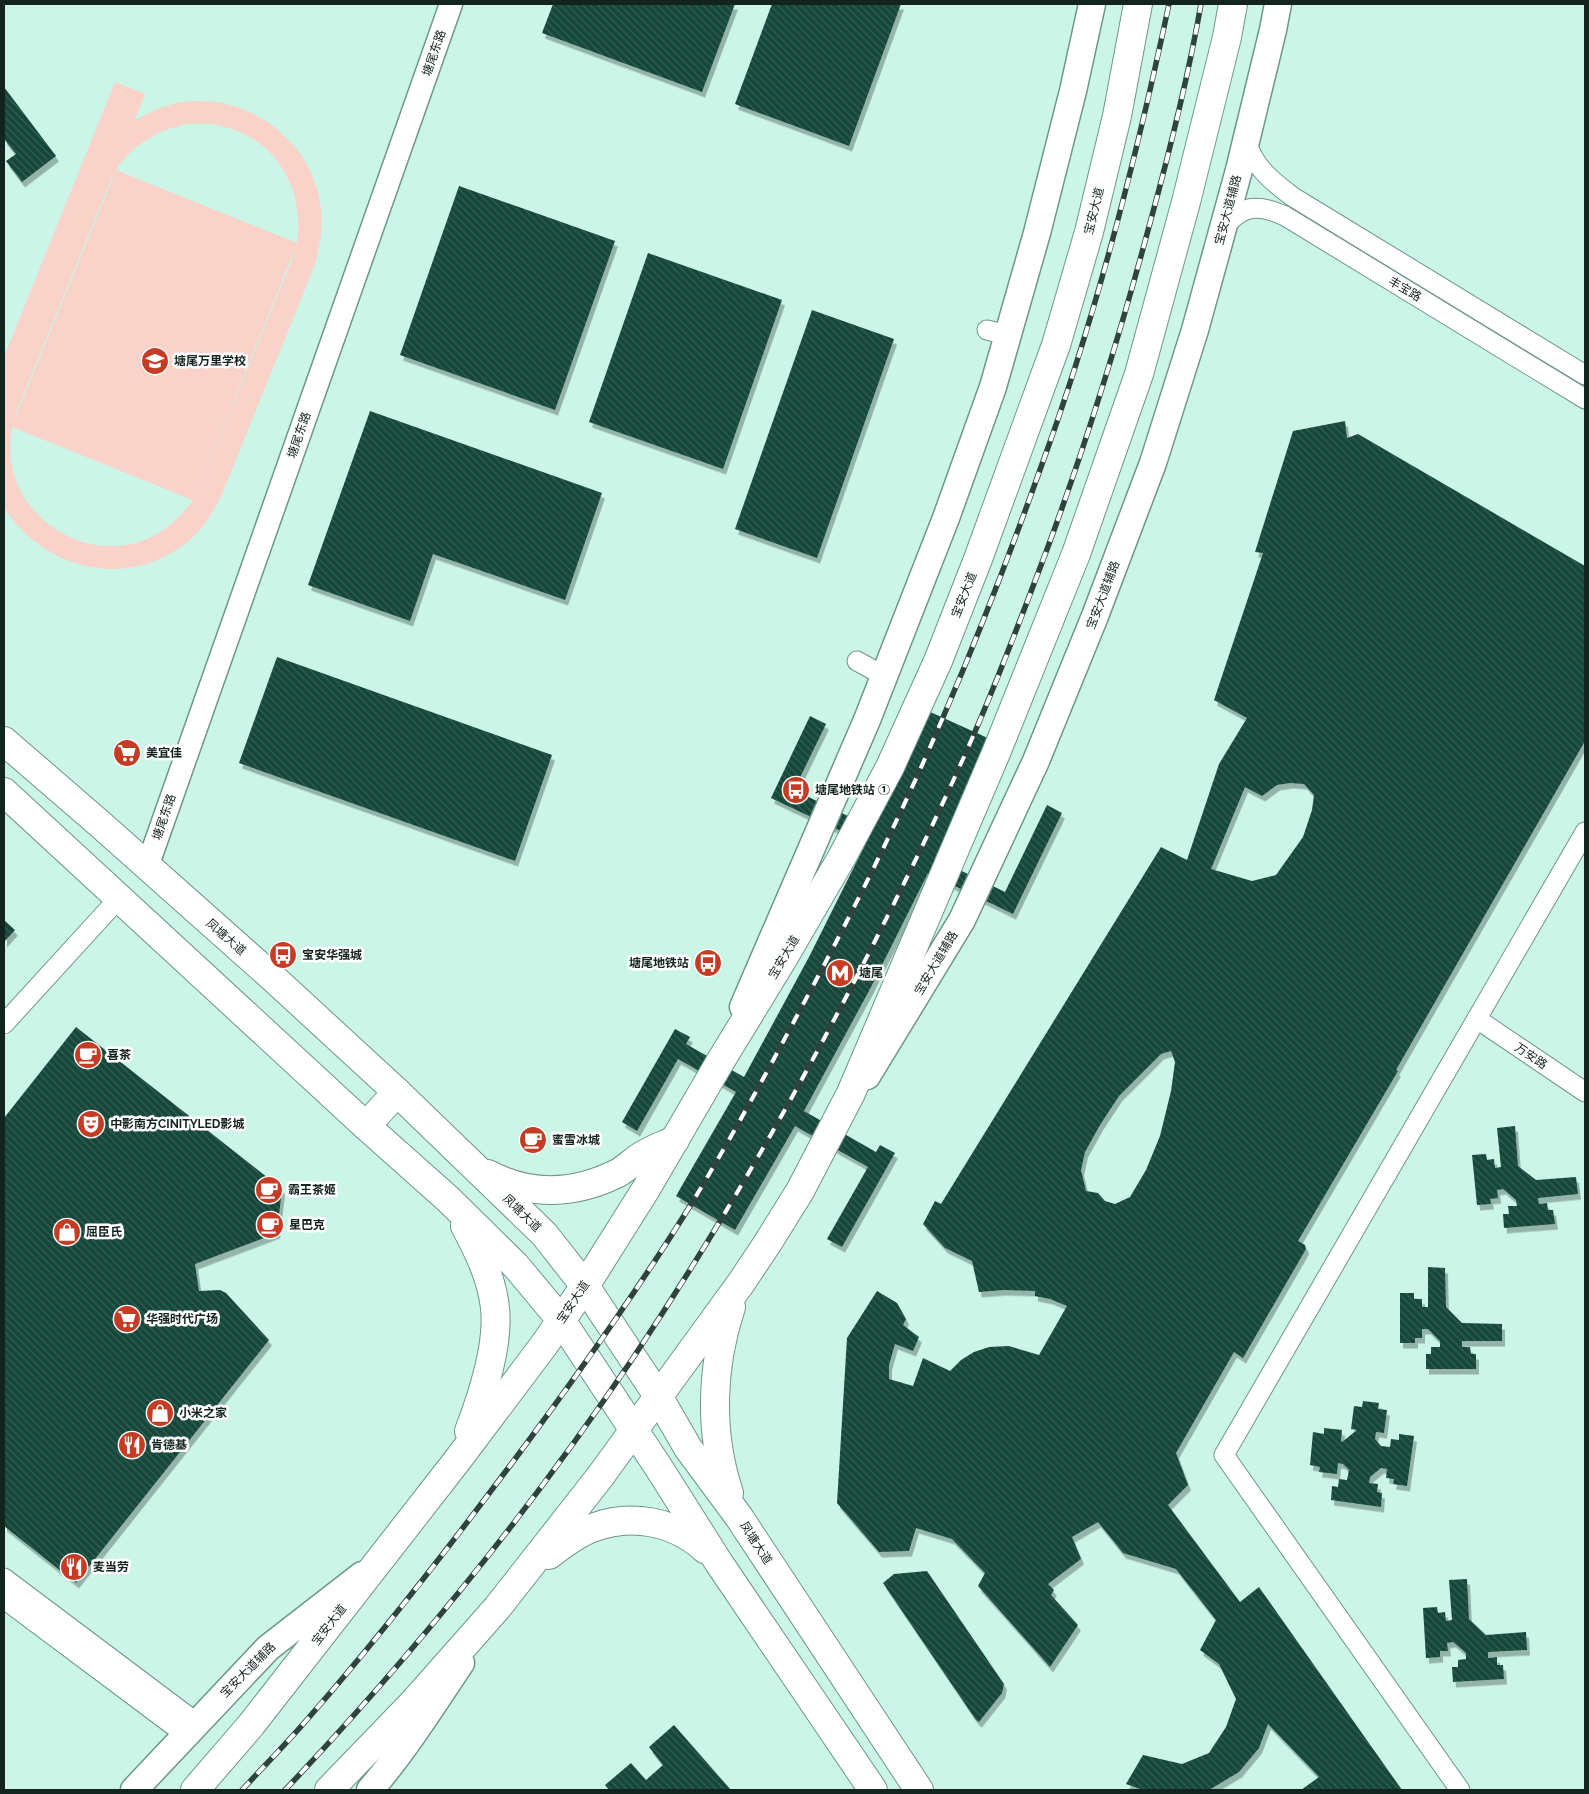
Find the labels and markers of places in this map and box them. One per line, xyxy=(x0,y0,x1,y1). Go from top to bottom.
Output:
school or university icon: 塘尾万里学校 xyxy=(140,346,170,376)
place label: 塘尾万里学校 xyxy=(174,354,246,368)
supermarket icon: 美宜佳 xyxy=(112,738,142,768)
place label: 美宜佳 xyxy=(146,746,182,760)
bus stop icon: 塘尾地铁站 ① xyxy=(781,775,811,805)
place label: 塘尾地铁站 ① xyxy=(815,783,890,797)
bus stop icon: 宝安华强城 xyxy=(268,940,298,970)
place label: 宝安华强城 xyxy=(302,948,362,962)
bus stop icon: 塘尾地铁站 xyxy=(693,948,723,978)
place label: 塘尾地铁站 xyxy=(629,956,689,970)
metro station icon: 塘尾 xyxy=(825,958,855,988)
place label: 塘尾 xyxy=(859,966,883,980)
cafe icon: 喜茶 xyxy=(73,1040,103,1070)
place label: 喜茶 xyxy=(107,1048,131,1062)
theatre icon: 中影南方CINITYLED影城 xyxy=(76,1109,106,1139)
place label: 中影南方CINITYLED影城 xyxy=(110,1117,244,1131)
cafe icon: 蜜雪冰城 xyxy=(518,1125,548,1155)
place label: 蜜雪冰城 xyxy=(552,1133,600,1147)
cafe icon: 霸王茶姬 xyxy=(254,1175,284,1205)
place label: 霸王茶姬 xyxy=(288,1183,336,1197)
cafe icon: 星巴克 xyxy=(255,1210,285,1240)
shop icon: 屈臣氏 xyxy=(52,1217,82,1247)
place label: 星巴克 xyxy=(289,1218,325,1232)
place label: 屈臣氏 xyxy=(86,1225,122,1239)
supermarket icon: 华强时代广场 xyxy=(112,1304,142,1334)
place label: 华强时代广场 xyxy=(146,1312,218,1326)
shop icon: 小米之家 xyxy=(145,1398,175,1428)
place label: 小米之家 xyxy=(179,1406,227,1420)
restaurant icon: 肯德基 xyxy=(117,1430,147,1460)
place label: 肯德基 xyxy=(151,1438,187,1452)
restaurant icon: 麦当劳 xyxy=(59,1552,89,1582)
place label: 麦当劳 xyxy=(93,1560,129,1574)

